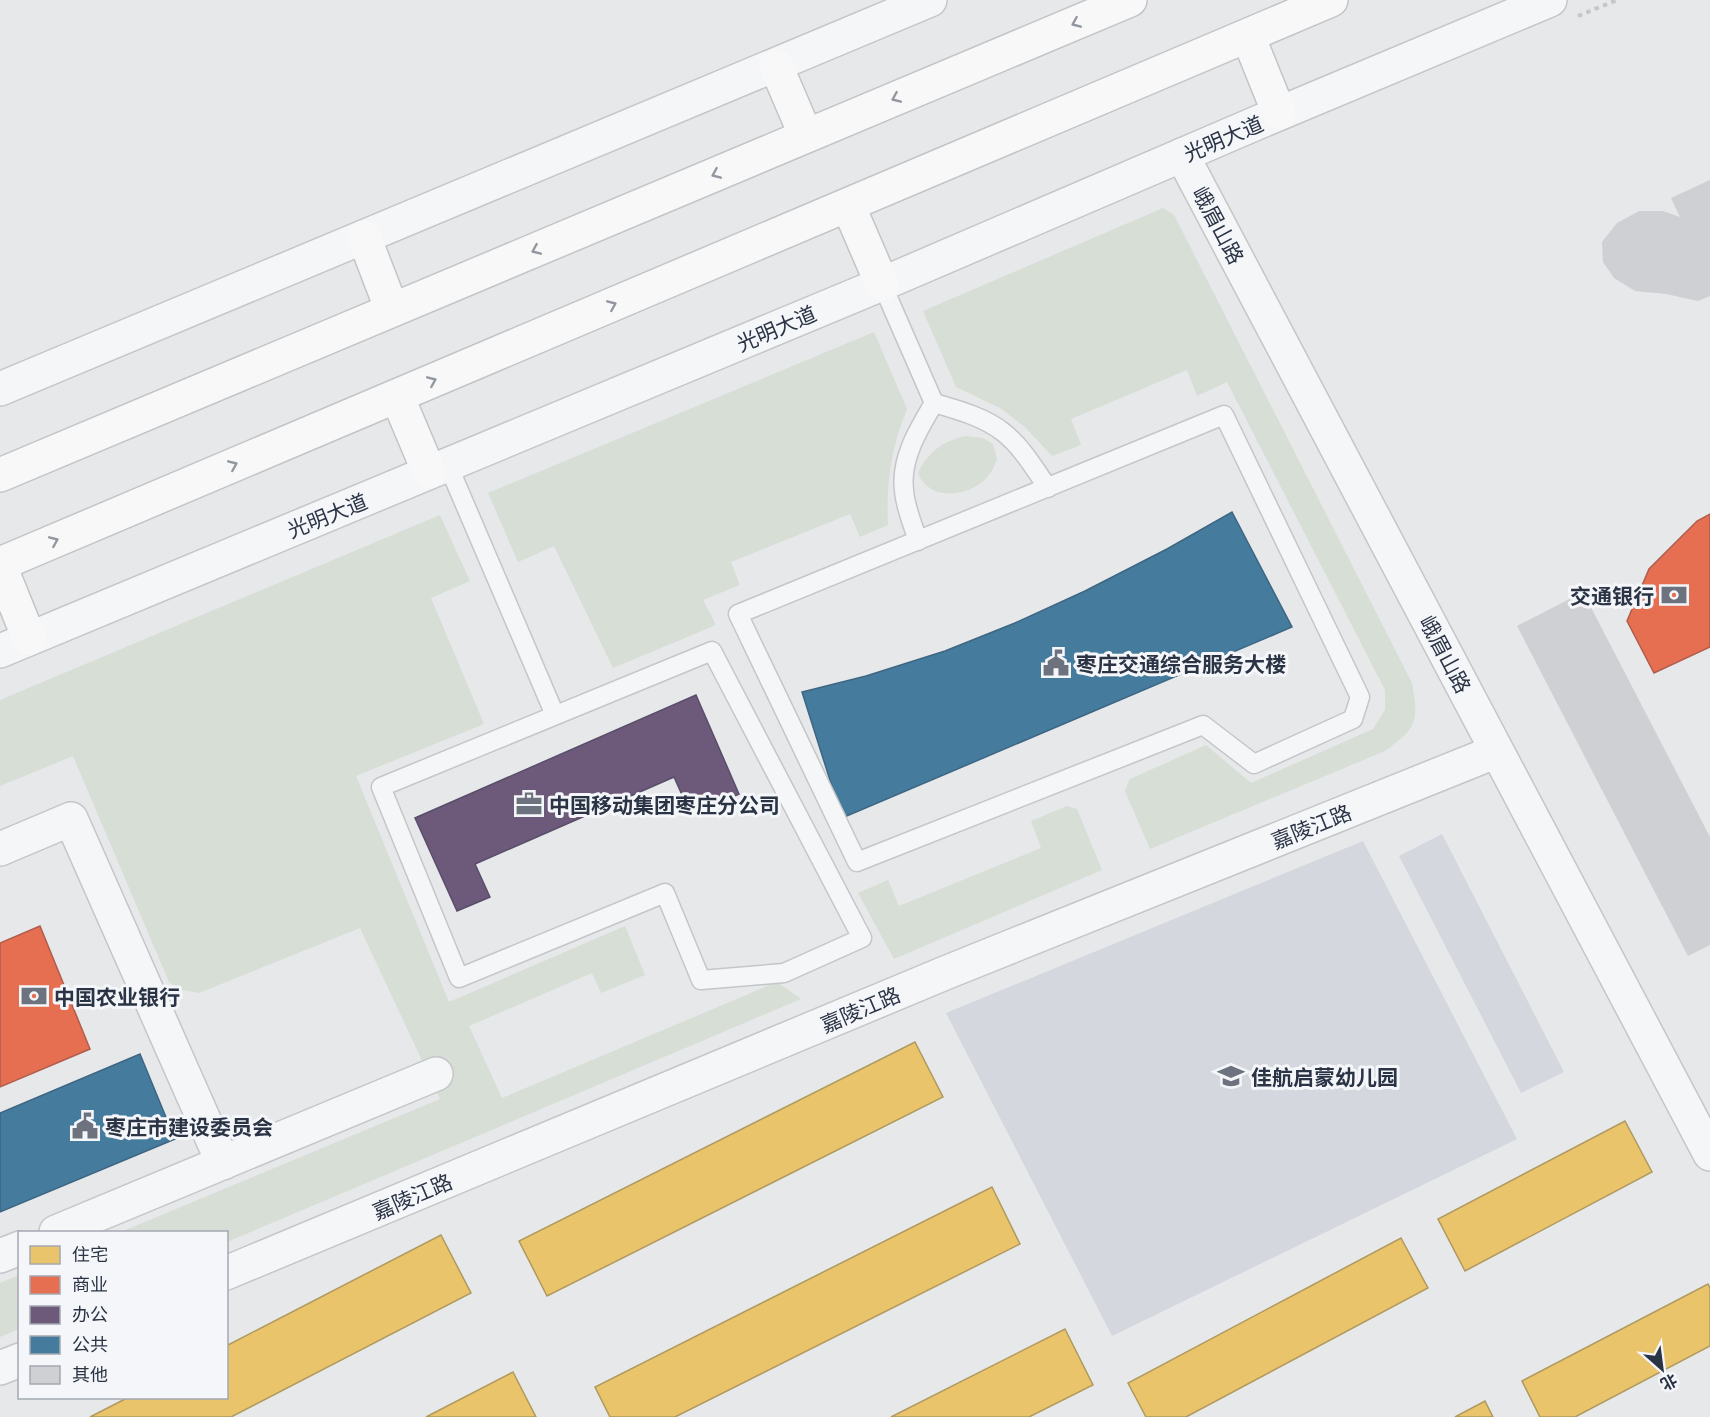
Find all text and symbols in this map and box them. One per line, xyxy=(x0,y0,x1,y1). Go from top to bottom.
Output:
one-way arrow xyxy=(1071,16,1082,28)
one-way arrow xyxy=(891,91,902,103)
street label: 光明大道 xyxy=(1179,110,1267,166)
one-way arrow xyxy=(712,167,723,179)
street label: 峨眉山路 xyxy=(1188,182,1250,268)
one-way arrow xyxy=(532,242,543,254)
one-way arrow xyxy=(606,300,617,312)
street label: 光明大道 xyxy=(732,300,820,356)
one-way arrow xyxy=(426,376,437,388)
one-way arrow xyxy=(227,461,238,473)
street label: 光明大道 xyxy=(283,488,371,542)
one-way arrow xyxy=(48,537,59,549)
bank icon: 交通银行 xyxy=(1659,580,1689,610)
place label: 交通银行 xyxy=(1570,583,1654,608)
street label: 峨眉山路 xyxy=(1415,611,1477,697)
public building icon: 枣庄交通综合服务大楼 xyxy=(1041,648,1071,678)
place label: 枣庄交通综合服务大楼 xyxy=(1076,651,1286,676)
office icon: 中国移动集团枣庄分公司 xyxy=(514,789,544,819)
place label: 中国移动集团枣庄分公司 xyxy=(549,792,780,817)
street label: 嘉陵江路 xyxy=(1267,799,1355,853)
bank icon: 中国农业银行 xyxy=(19,981,49,1011)
street label: 嘉陵江路 xyxy=(816,981,904,1037)
place label: 中国农业银行 xyxy=(54,984,180,1009)
school or university icon: 佳航启蒙幼儿园 xyxy=(1216,1061,1246,1091)
place label: 佳航启蒙幼儿园 xyxy=(1251,1064,1398,1089)
public building icon: 枣庄市建设委员会 xyxy=(70,1111,100,1141)
place label: 枣庄市建设委员会 xyxy=(105,1114,273,1139)
street label: 嘉陵江路 xyxy=(368,1168,456,1224)
legend xyxy=(18,1231,228,1399)
text: 住宅 xyxy=(72,1243,108,1265)
text: 商业 xyxy=(72,1273,108,1295)
text: 办公 xyxy=(72,1303,108,1325)
text: 公共 xyxy=(72,1333,108,1355)
north arrow xyxy=(1632,1339,1692,1399)
text: 其他 xyxy=(72,1363,108,1385)
text: 北 xyxy=(1658,1371,1681,1395)

